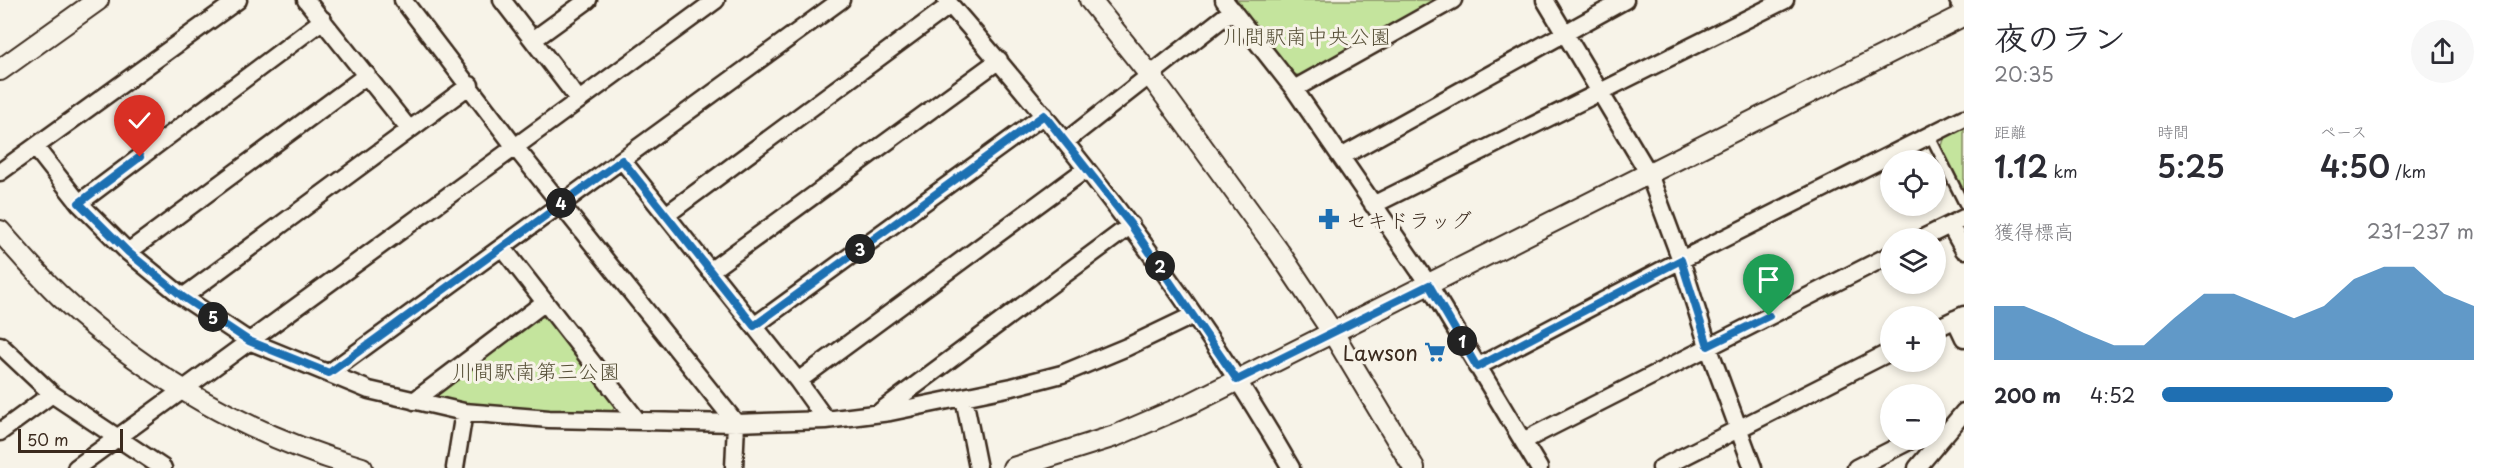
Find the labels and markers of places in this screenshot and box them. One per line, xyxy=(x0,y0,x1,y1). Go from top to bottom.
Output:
pin xyxy=(114,95,165,157)
pin: 4 xyxy=(546,188,576,218)
place label: セキドラッグ xyxy=(1346,203,1472,235)
pharmacy icon: セキドラッグ xyxy=(1317,207,1341,231)
pin: 3 xyxy=(845,234,875,264)
pin: 2 xyxy=(1145,251,1175,281)
pin xyxy=(1743,254,1794,316)
pin: 5 xyxy=(198,302,228,332)
pin: 1 xyxy=(1447,326,1477,356)
place label: Lawson xyxy=(1343,336,1418,368)
supermarket icon: Lawson xyxy=(1423,340,1447,364)

